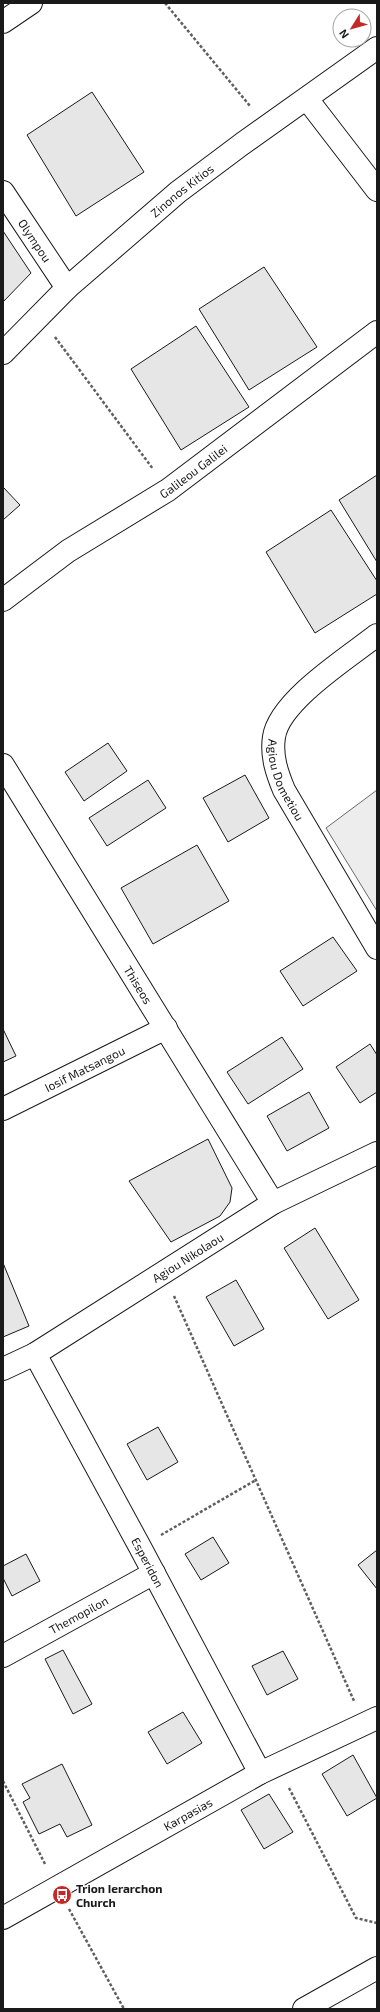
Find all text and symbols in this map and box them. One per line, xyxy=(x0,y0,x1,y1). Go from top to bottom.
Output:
north arrow xyxy=(332,8,372,48)
text: N xyxy=(336,27,351,41)
street label: Zinonos Kitios xyxy=(147,161,216,220)
street label: Olympou xyxy=(16,216,55,264)
street label: Galileou Galilei xyxy=(157,441,230,501)
street label: Agiou Dometiou xyxy=(266,739,307,823)
street label: Thiseos xyxy=(121,963,155,1006)
street label: Iosif Matsangou xyxy=(42,1043,127,1094)
street label: Agiou Nikolaou xyxy=(149,1229,226,1285)
street label: Esperidon xyxy=(129,1535,167,1590)
street label: Themopilon xyxy=(46,1593,110,1636)
street label: Karpasias xyxy=(161,1794,215,1833)
place label: Trion Ierarchon Church xyxy=(76,1881,162,1909)
bus stop icon: Trion Ierarchon Church xyxy=(51,1884,73,1906)

